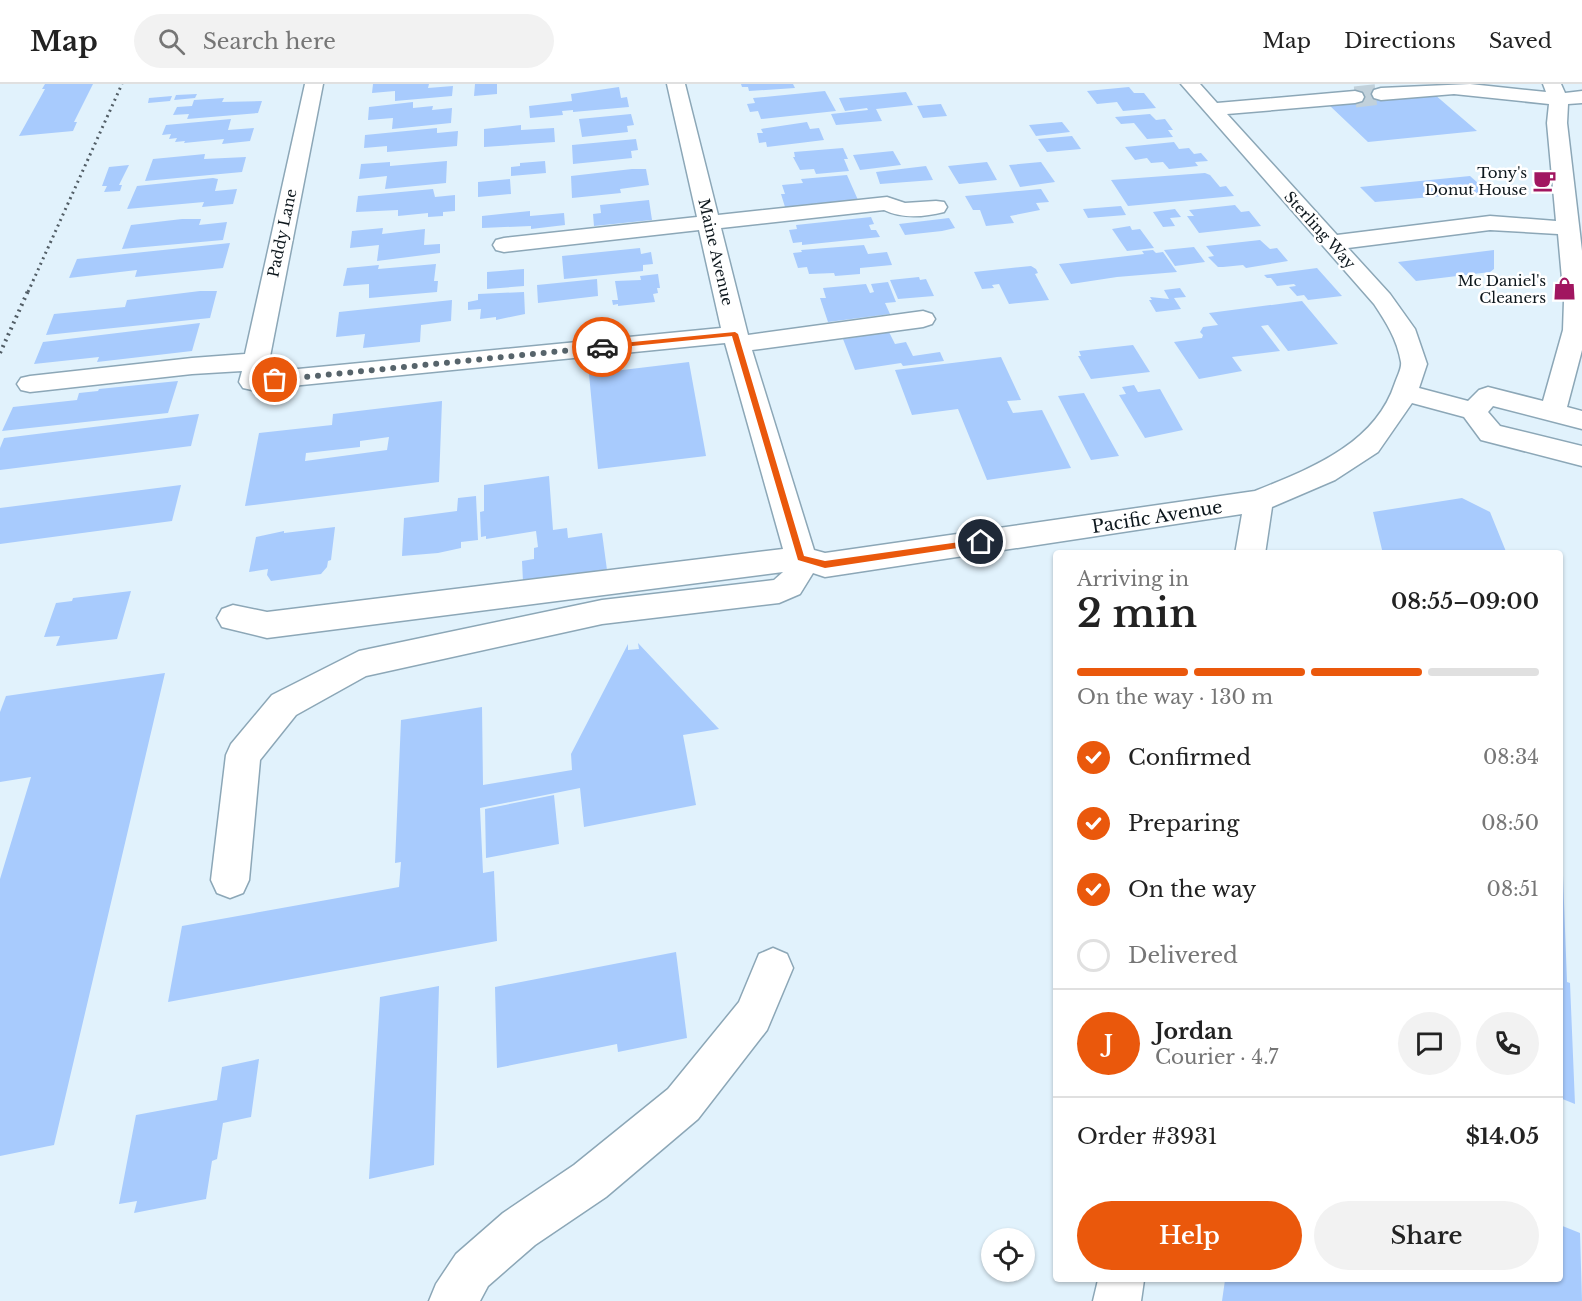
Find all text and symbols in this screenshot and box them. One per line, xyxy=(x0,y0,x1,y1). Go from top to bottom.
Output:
search box xyxy=(134,14,554,68)
text: Map xyxy=(30,24,98,59)
icon: search xyxy=(155,25,188,58)
text: Search here xyxy=(203,28,336,55)
text: Map xyxy=(1262,28,1311,54)
text: Directions xyxy=(1344,28,1456,54)
text: Saved xyxy=(1489,28,1552,54)
place label: Tony's Donut House xyxy=(1425,163,1527,199)
cafe icon: Tony's Donut House xyxy=(1532,168,1558,194)
street label: Paddy Lane xyxy=(263,187,301,279)
street label: Sterling Way xyxy=(1280,187,1360,273)
street label: Maine Avenue xyxy=(694,197,738,307)
place label: Mc Daniel's Cleaners xyxy=(1457,271,1546,307)
shop icon: Mc Daniel's Cleaners xyxy=(1551,276,1577,302)
courier xyxy=(572,317,632,377)
icon: car xyxy=(586,331,619,364)
pin xyxy=(249,354,300,405)
icon: bag xyxy=(258,363,291,396)
street label: Pacific Avenue xyxy=(1090,496,1224,538)
pin xyxy=(955,516,1006,567)
icon: home xyxy=(964,525,997,558)
text: Arriving in xyxy=(1077,567,1189,591)
text: 08:55–09:00 xyxy=(1391,588,1539,615)
text: 2 min xyxy=(1077,589,1197,638)
text: On the way · 130 m xyxy=(1077,685,1273,709)
icon: check xyxy=(1077,741,1110,774)
text: Confirmed xyxy=(1128,744,1251,771)
text: 08:34 xyxy=(1483,745,1539,769)
icon: check xyxy=(1077,807,1110,840)
text: Preparing xyxy=(1128,810,1239,837)
text: 08:50 xyxy=(1481,811,1539,835)
icon: check xyxy=(1077,873,1110,906)
text: On the way xyxy=(1128,876,1256,903)
text: 08:51 xyxy=(1487,877,1539,901)
text: Delivered xyxy=(1128,942,1238,969)
button: chat xyxy=(1398,1012,1461,1075)
button: phone xyxy=(1476,1012,1539,1075)
text: Jordan xyxy=(1155,1018,1233,1045)
text: J xyxy=(1104,1030,1113,1057)
text: Courier · 4.7 xyxy=(1155,1045,1278,1069)
text: Order #3931 xyxy=(1077,1123,1218,1150)
text: $14.05 xyxy=(1466,1123,1539,1150)
button: Help xyxy=(1077,1201,1302,1270)
button: Share xyxy=(1314,1201,1539,1270)
map controls xyxy=(981,1228,1035,1282)
button: locate xyxy=(981,1228,1035,1282)

